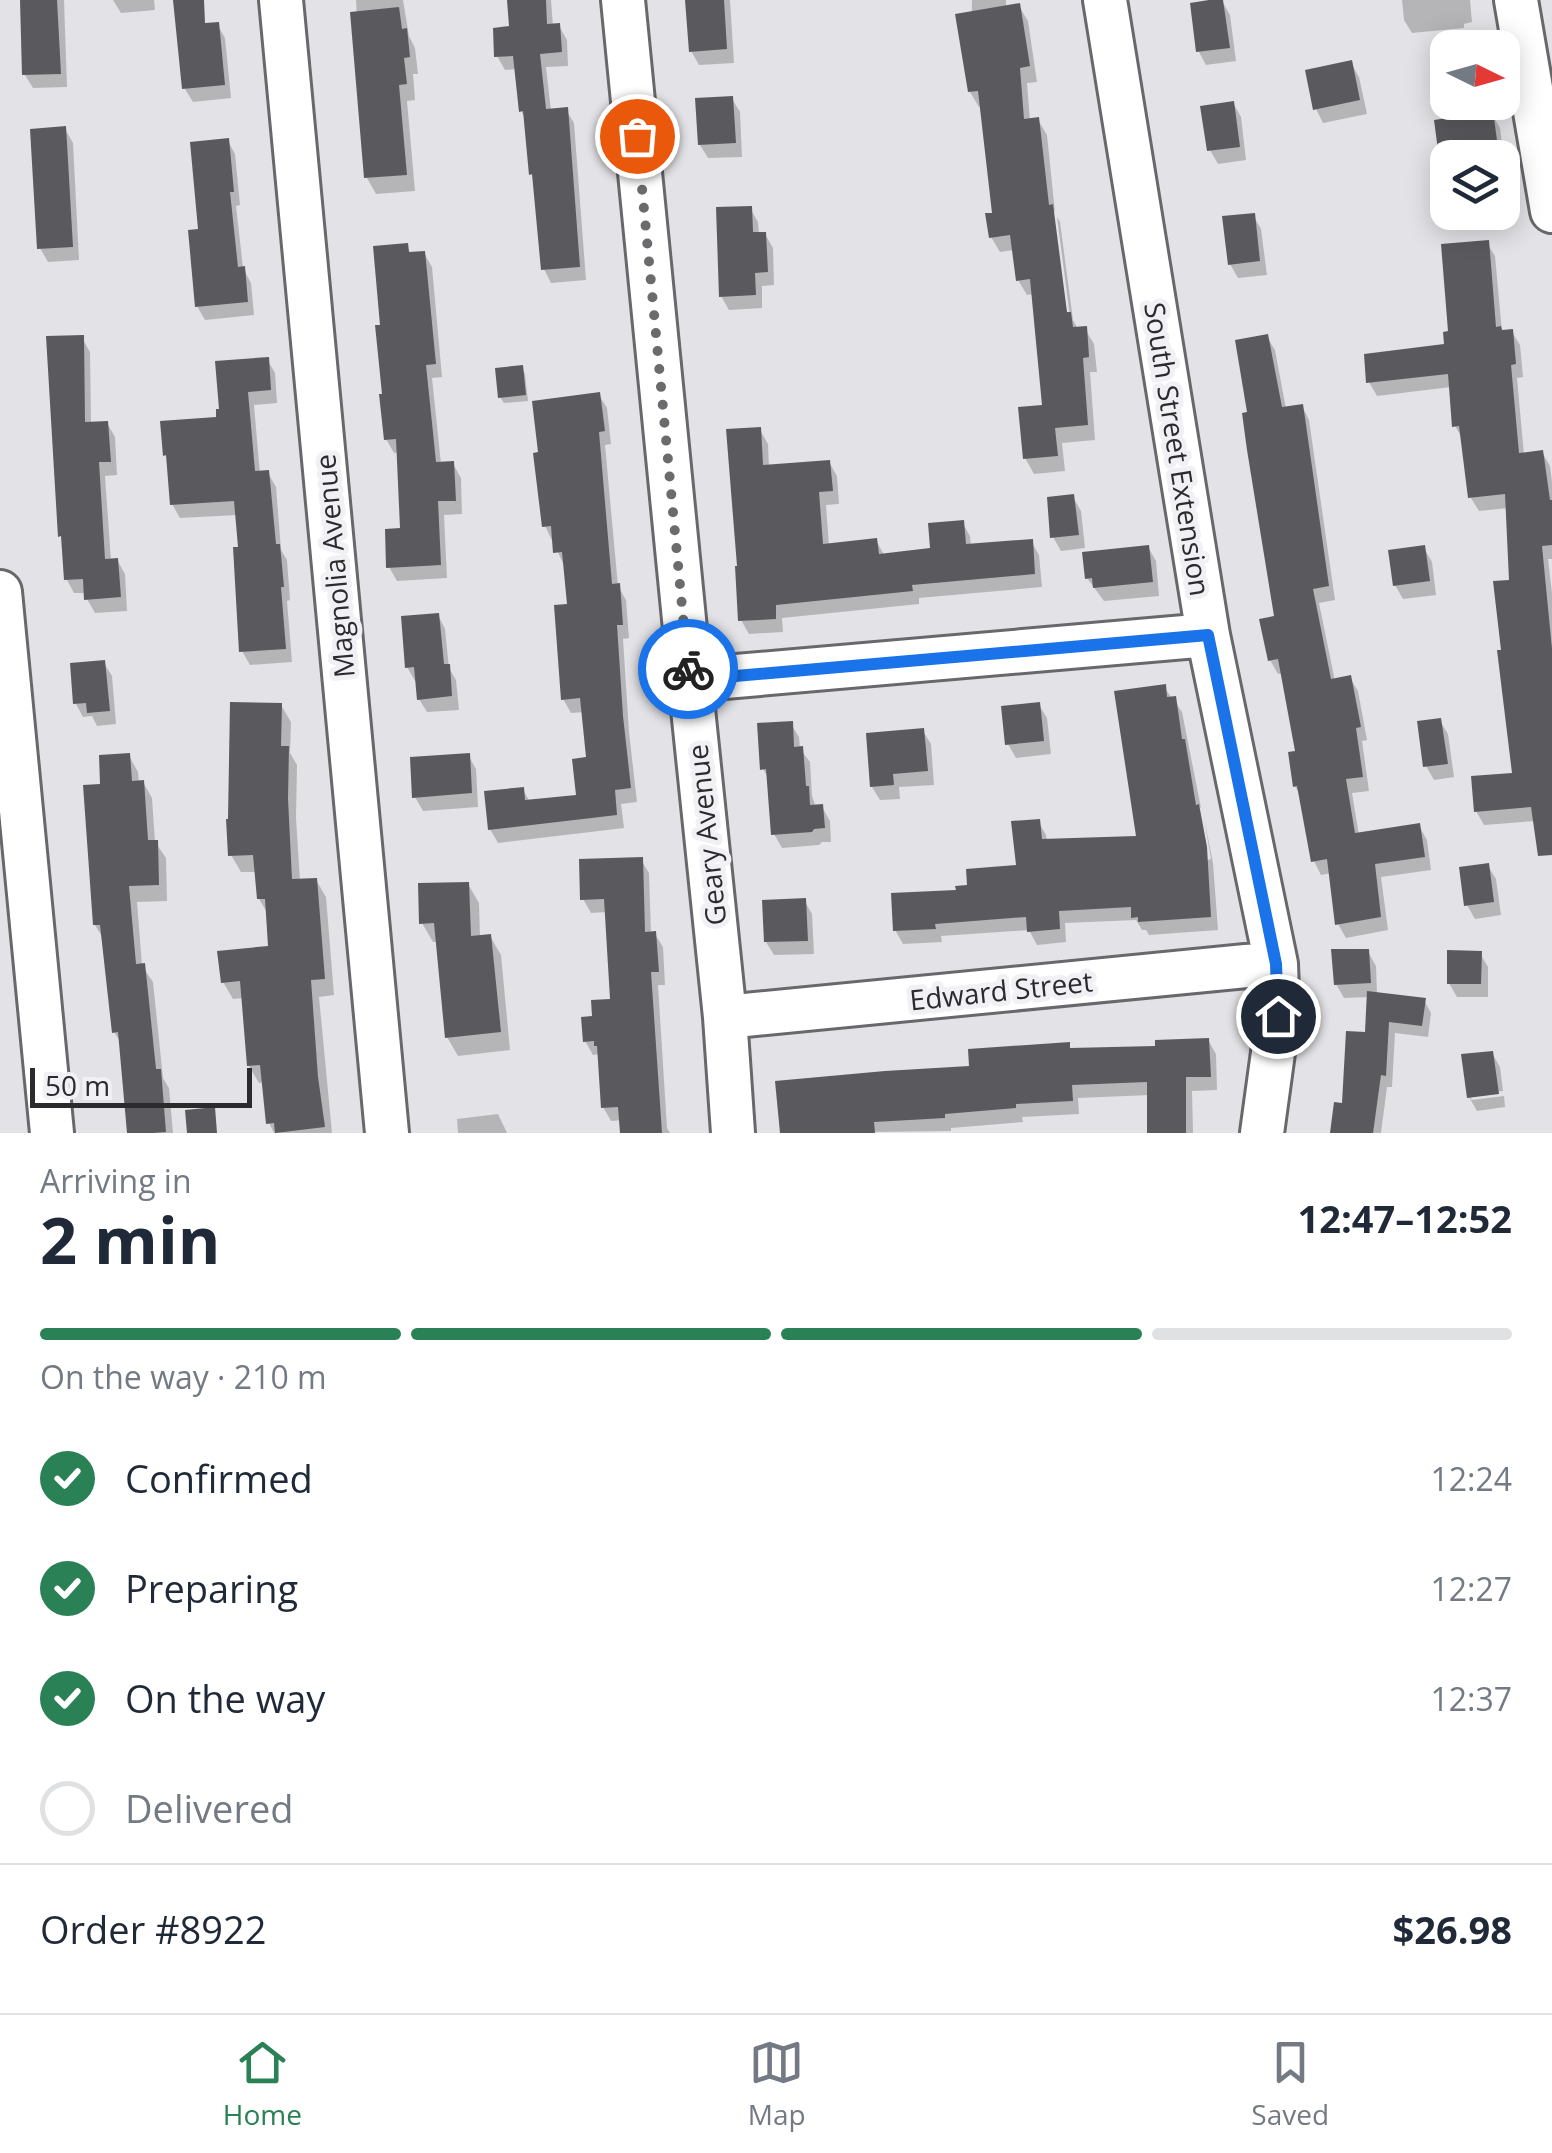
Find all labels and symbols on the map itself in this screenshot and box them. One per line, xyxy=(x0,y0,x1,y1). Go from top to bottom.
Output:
north arrow xyxy=(1430,30,1520,120)
pin xyxy=(595,94,680,179)
street label: South Street Extension xyxy=(1136,299,1220,599)
street label: Magnolia Avenue xyxy=(305,453,363,679)
courier xyxy=(638,619,738,719)
street label: Geary Avenue xyxy=(678,743,734,927)
street label: Edward Street xyxy=(908,961,1094,1019)
pin xyxy=(1236,974,1321,1059)
scale bar xyxy=(30,1063,252,1108)

